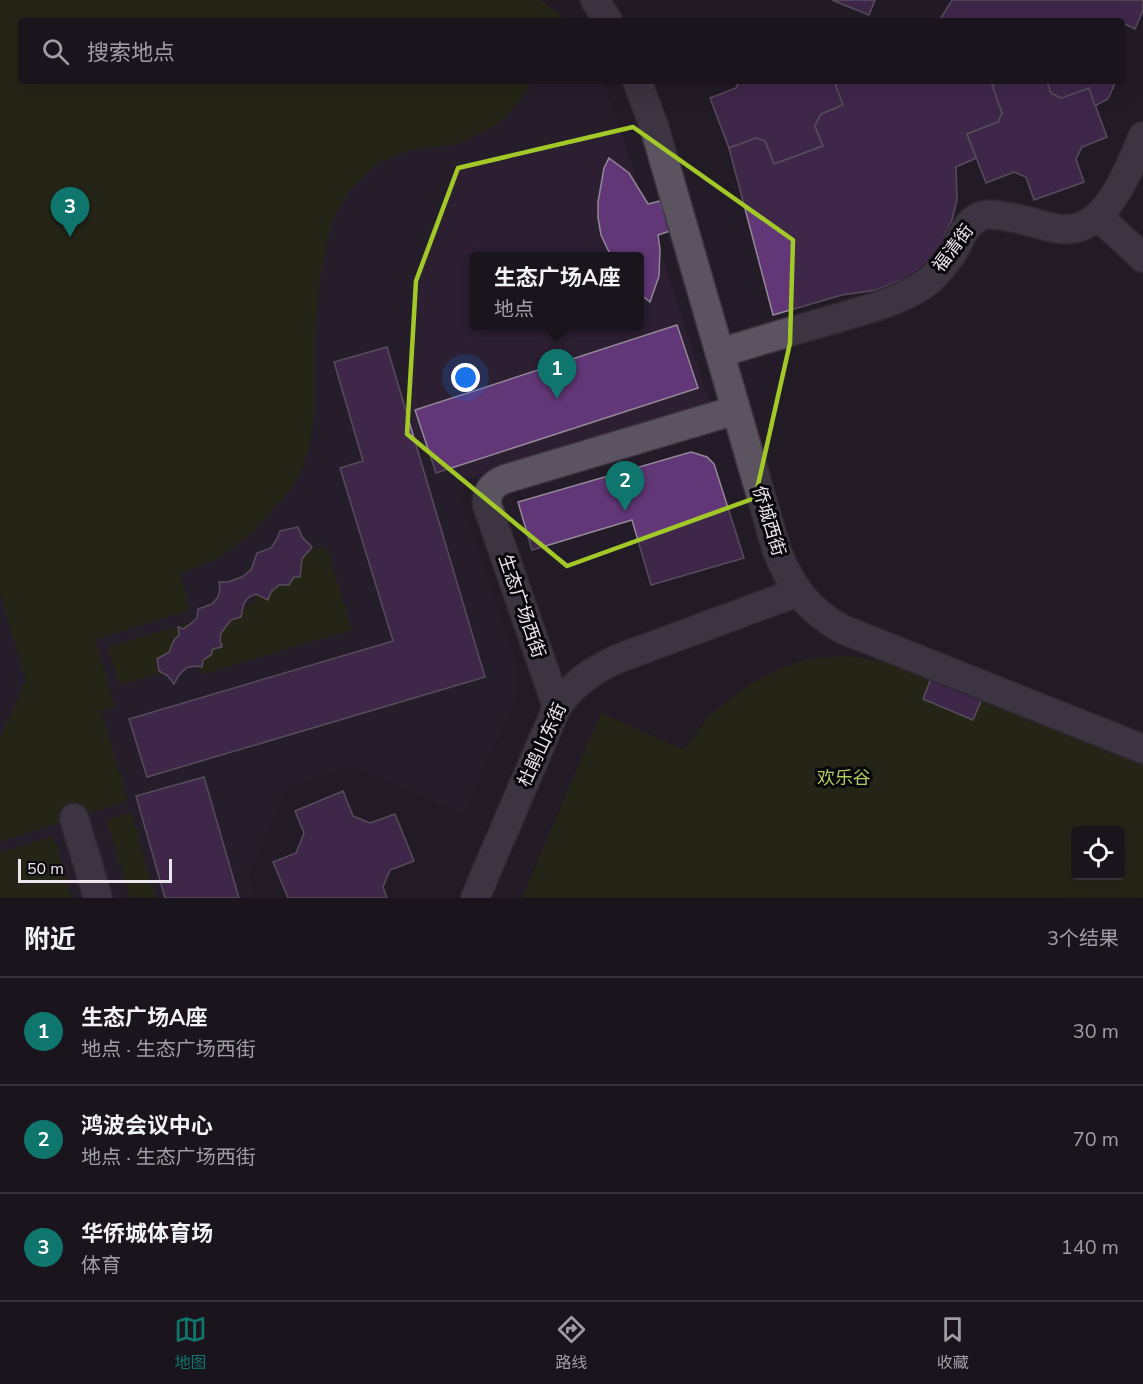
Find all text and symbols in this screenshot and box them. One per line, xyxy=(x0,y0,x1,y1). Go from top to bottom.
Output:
search box xyxy=(18,18,1125,84)
icon: search xyxy=(39,35,72,68)
text: 搜索地点 xyxy=(87,38,175,68)
pin: 3 xyxy=(50,188,90,237)
street label: 福清街 xyxy=(927,219,979,277)
popup xyxy=(470,252,644,330)
text: 生态广场A座 xyxy=(494,263,620,293)
text: 地点 xyxy=(494,296,534,323)
pin: 1 xyxy=(538,350,576,399)
your location xyxy=(451,363,480,392)
pin: 2 xyxy=(606,462,644,511)
street label: 侨城西街 xyxy=(747,483,791,559)
street label: 生态广场西街 xyxy=(493,551,551,661)
street label: 杜鹃山东街 xyxy=(512,699,572,791)
park label: 欢乐谷 xyxy=(817,766,871,790)
map controls xyxy=(1071,826,1125,880)
button: locate xyxy=(1071,826,1125,880)
scale bar xyxy=(18,856,172,884)
text: 50 m xyxy=(27,858,64,880)
text: 附近 xyxy=(24,922,76,957)
text: 3个结果 xyxy=(1047,925,1119,952)
text: 生态广场A座 xyxy=(81,1003,207,1033)
text: 1 xyxy=(38,1018,50,1045)
text: 30 m xyxy=(1073,1018,1119,1045)
text: 地点 · 生态广场西街 xyxy=(81,1036,256,1063)
text: 鸿波会议中心 xyxy=(81,1111,213,1141)
text: 2 xyxy=(38,1126,50,1153)
text: 70 m xyxy=(1073,1126,1119,1153)
text: 地点 · 生态广场西街 xyxy=(81,1144,256,1171)
text: 华侨城体育场 xyxy=(81,1219,213,1249)
text: 3 xyxy=(38,1234,50,1261)
text: 140 m xyxy=(1061,1234,1119,1261)
text: 体育 xyxy=(81,1252,121,1279)
tab: 地图 xyxy=(174,1313,207,1374)
tab: 路线 xyxy=(555,1313,588,1374)
tab: 收藏 xyxy=(936,1313,969,1374)

